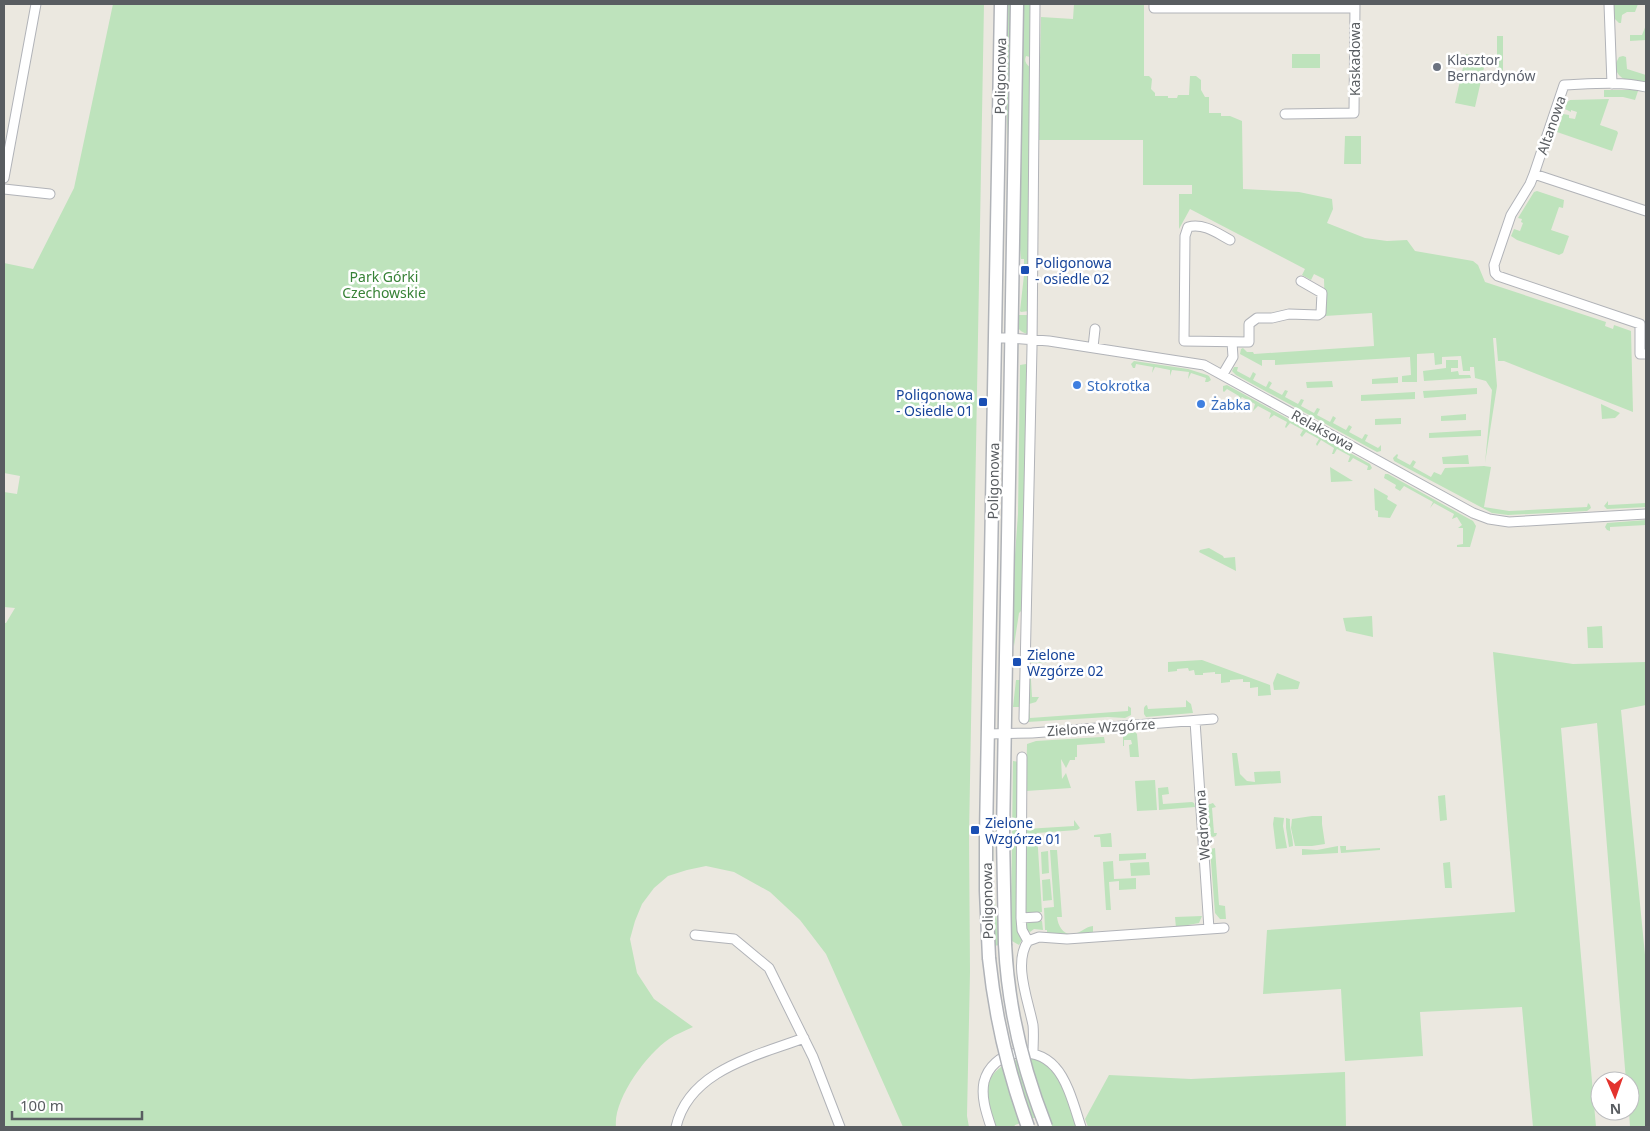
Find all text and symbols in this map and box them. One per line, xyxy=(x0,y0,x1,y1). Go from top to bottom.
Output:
street label: Kaskadowa xyxy=(1345,22,1364,96)
street label: Poligonowa xyxy=(990,37,1010,115)
place label: Klasztor Bernardynów xyxy=(1447,50,1535,85)
marker: Klasztor Bernardynów xyxy=(1431,61,1443,73)
street label: Altanowa xyxy=(1532,93,1570,157)
place label: Poligonowa - osiedle 02 xyxy=(1035,253,1112,288)
marker: Poligonowa - osiedle 02 xyxy=(1019,264,1031,276)
park label: Park Górki Czechowskie xyxy=(342,267,426,302)
place label: Stokrotka xyxy=(1087,376,1150,395)
marker: Stokrotka xyxy=(1071,379,1083,391)
place label: Poligonowa - Osiedle 01 xyxy=(896,385,973,420)
place label: Żabka xyxy=(1211,395,1251,414)
marker: Poligonowa - Osiedle 01 xyxy=(977,396,989,408)
marker: Żabka xyxy=(1195,398,1207,410)
street label: Relaksowa xyxy=(1288,405,1358,455)
street label: Poligonowa xyxy=(983,442,1003,520)
place label: Zielone Wzgórze 02 xyxy=(1027,645,1104,680)
marker: Zielone Wzgórze 02 xyxy=(1011,656,1023,668)
street label: Zielone Wzgórze xyxy=(1046,714,1156,740)
street label: Wędrowna xyxy=(1190,789,1214,861)
place label: Zielone Wzgórze 01 xyxy=(985,813,1062,848)
marker: Zielone Wzgórze 01 xyxy=(969,824,981,836)
street label: Poligonowa xyxy=(977,862,997,940)
north arrow xyxy=(1590,1071,1640,1121)
scale bar xyxy=(12,1088,142,1120)
text: 100 m xyxy=(20,1095,64,1115)
text: N xyxy=(1609,1100,1621,1119)

